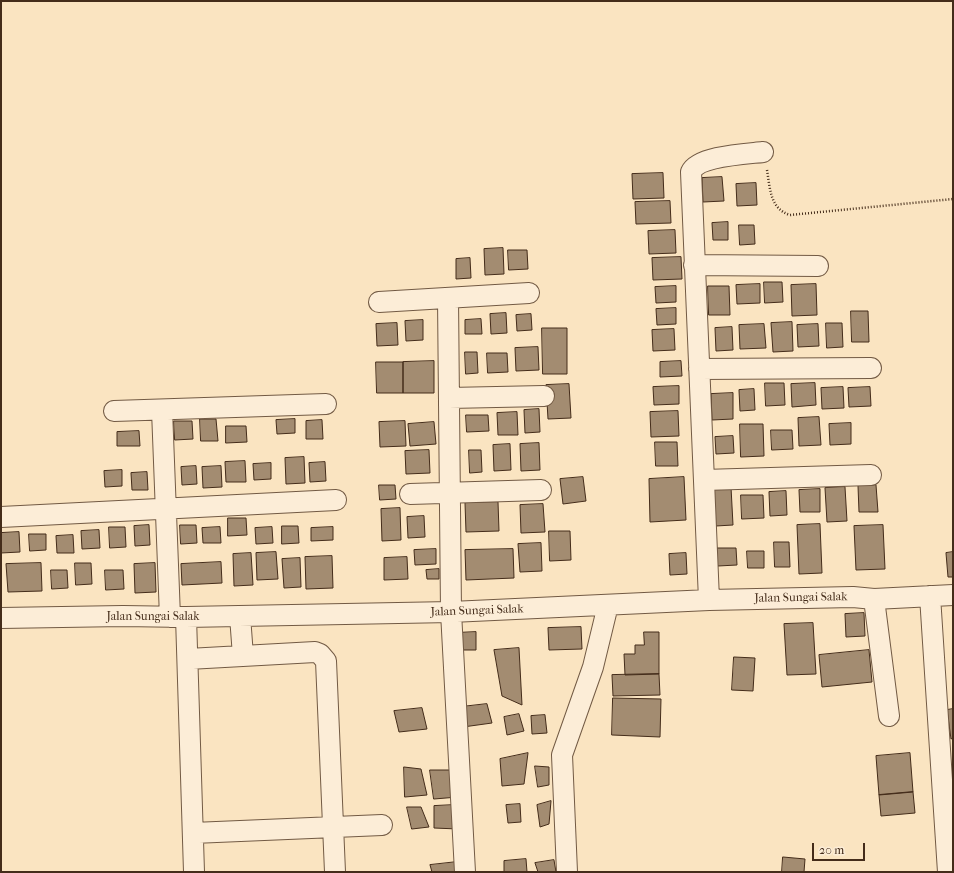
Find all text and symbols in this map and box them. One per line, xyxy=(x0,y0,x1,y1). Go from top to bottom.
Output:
street label: Jalan Sungai Salak xyxy=(754,590,848,606)
street label: Jalan Sungai Salak xyxy=(430,602,524,620)
street label: Jalan Sungai Salak xyxy=(106,610,200,624)
scale bar xyxy=(814,835,867,861)
text: 20 m xyxy=(819,843,844,857)

